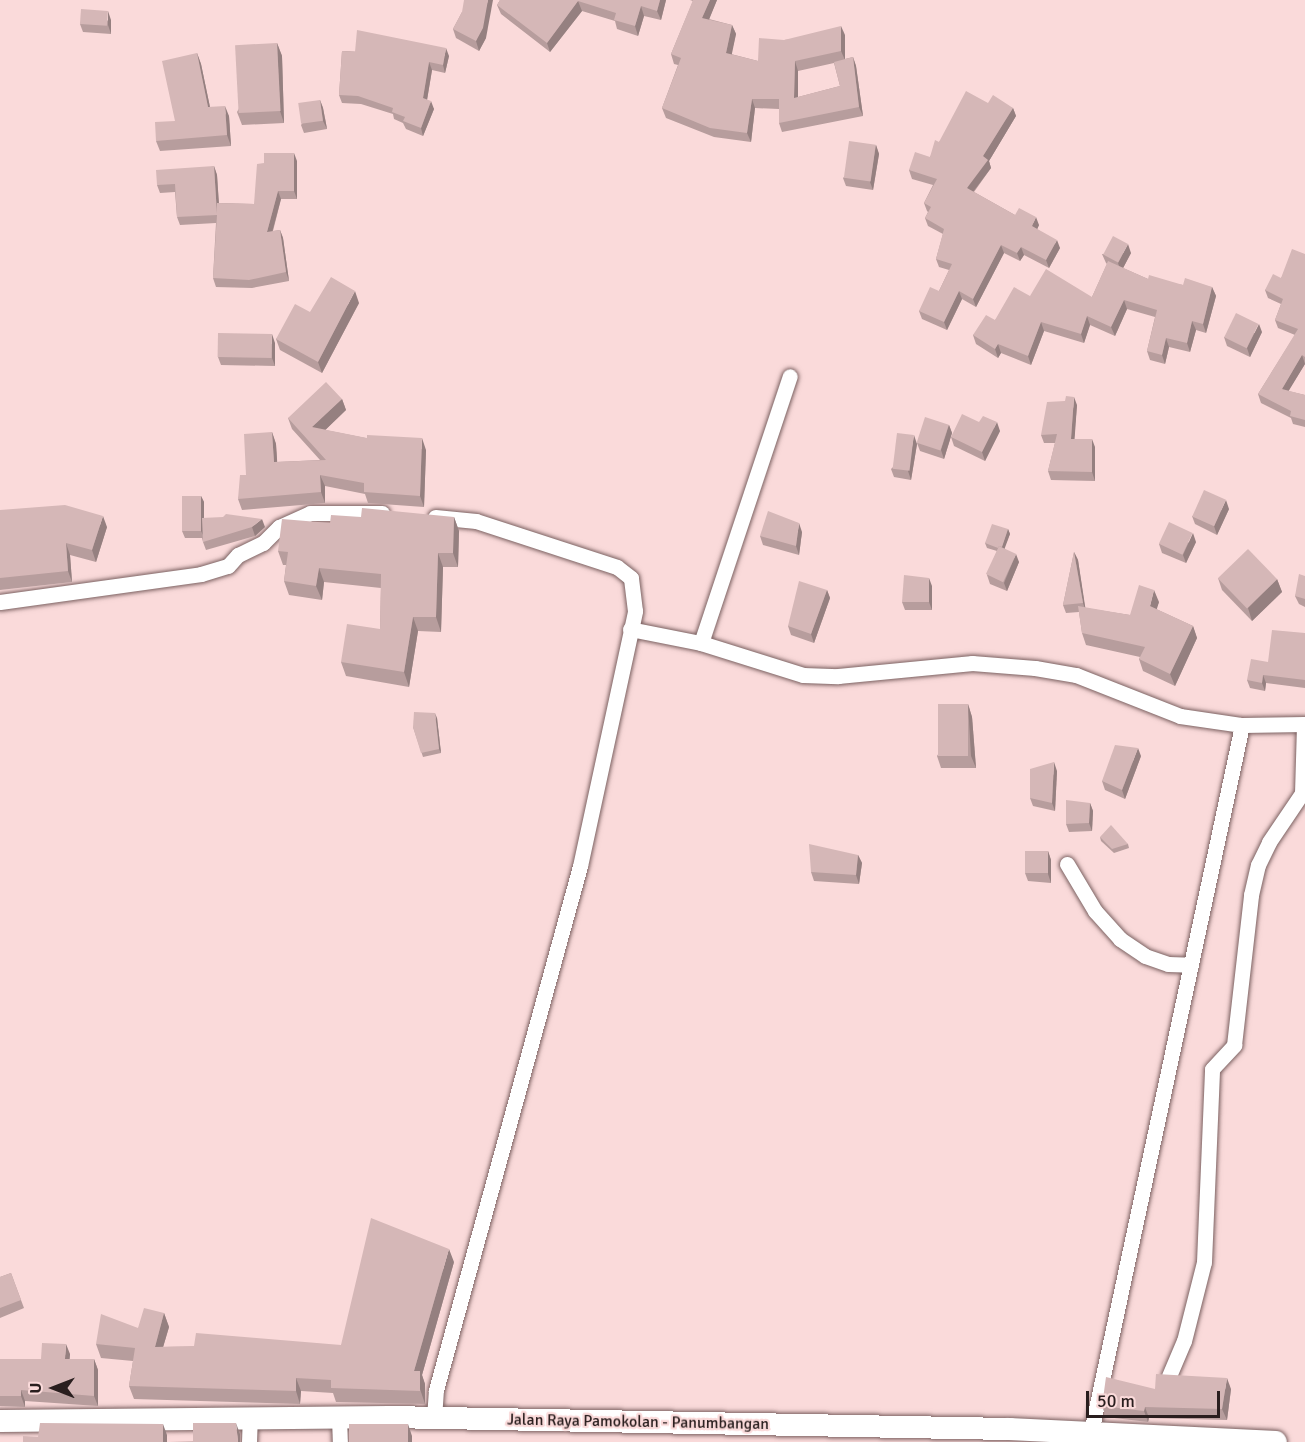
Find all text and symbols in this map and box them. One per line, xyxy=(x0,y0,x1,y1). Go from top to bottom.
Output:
north arrow xyxy=(24,1358,84,1418)
scale bar xyxy=(1089,1379,1222,1417)
text: U xyxy=(26,1383,46,1393)
text: 50 m xyxy=(1097,1390,1135,1412)
street label: Jalan Raya Pamokolan - Panumbangan xyxy=(507,1410,769,1434)

